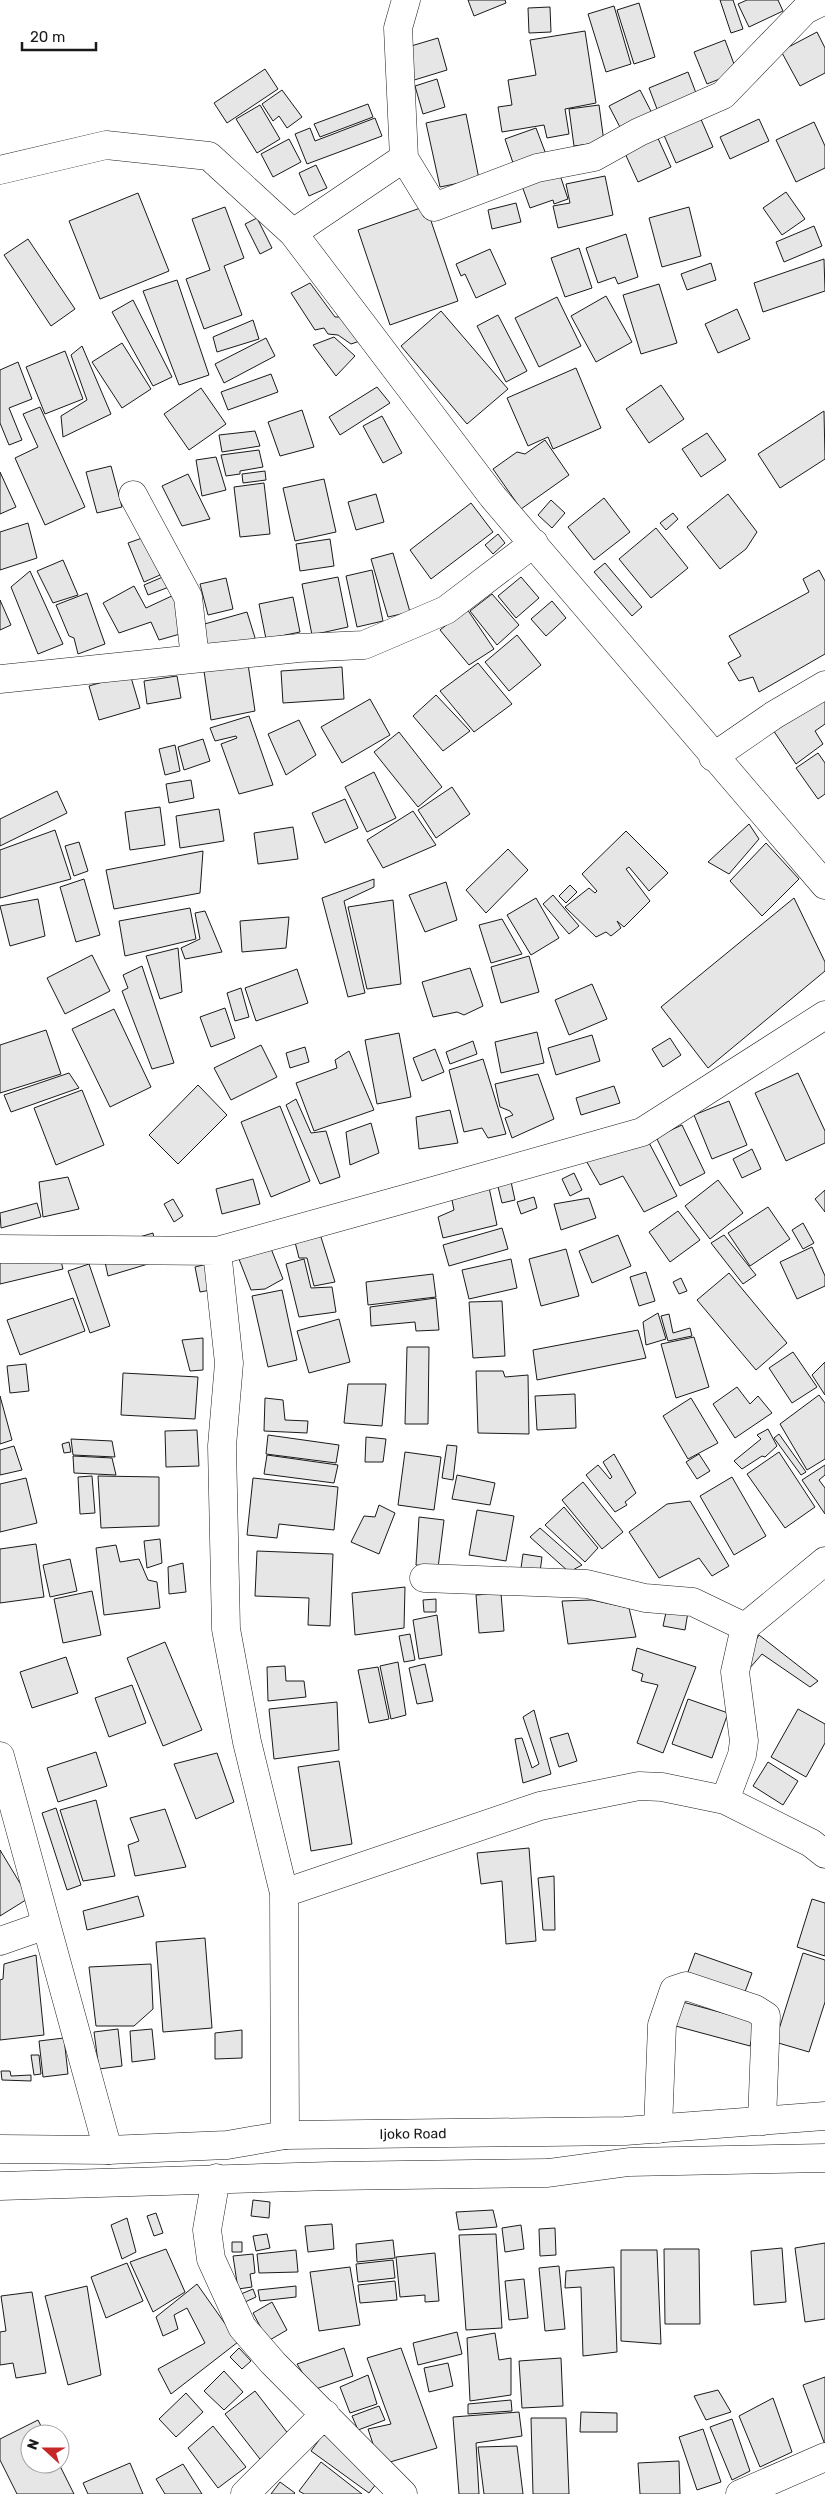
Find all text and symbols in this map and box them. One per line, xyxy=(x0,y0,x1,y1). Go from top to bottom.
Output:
scale bar xyxy=(22,20,96,52)
text: 20 m xyxy=(30,28,65,46)
street label: Ijoko Road xyxy=(379,2125,447,2142)
north arrow xyxy=(20,2424,70,2474)
text: N xyxy=(24,2437,43,2452)

